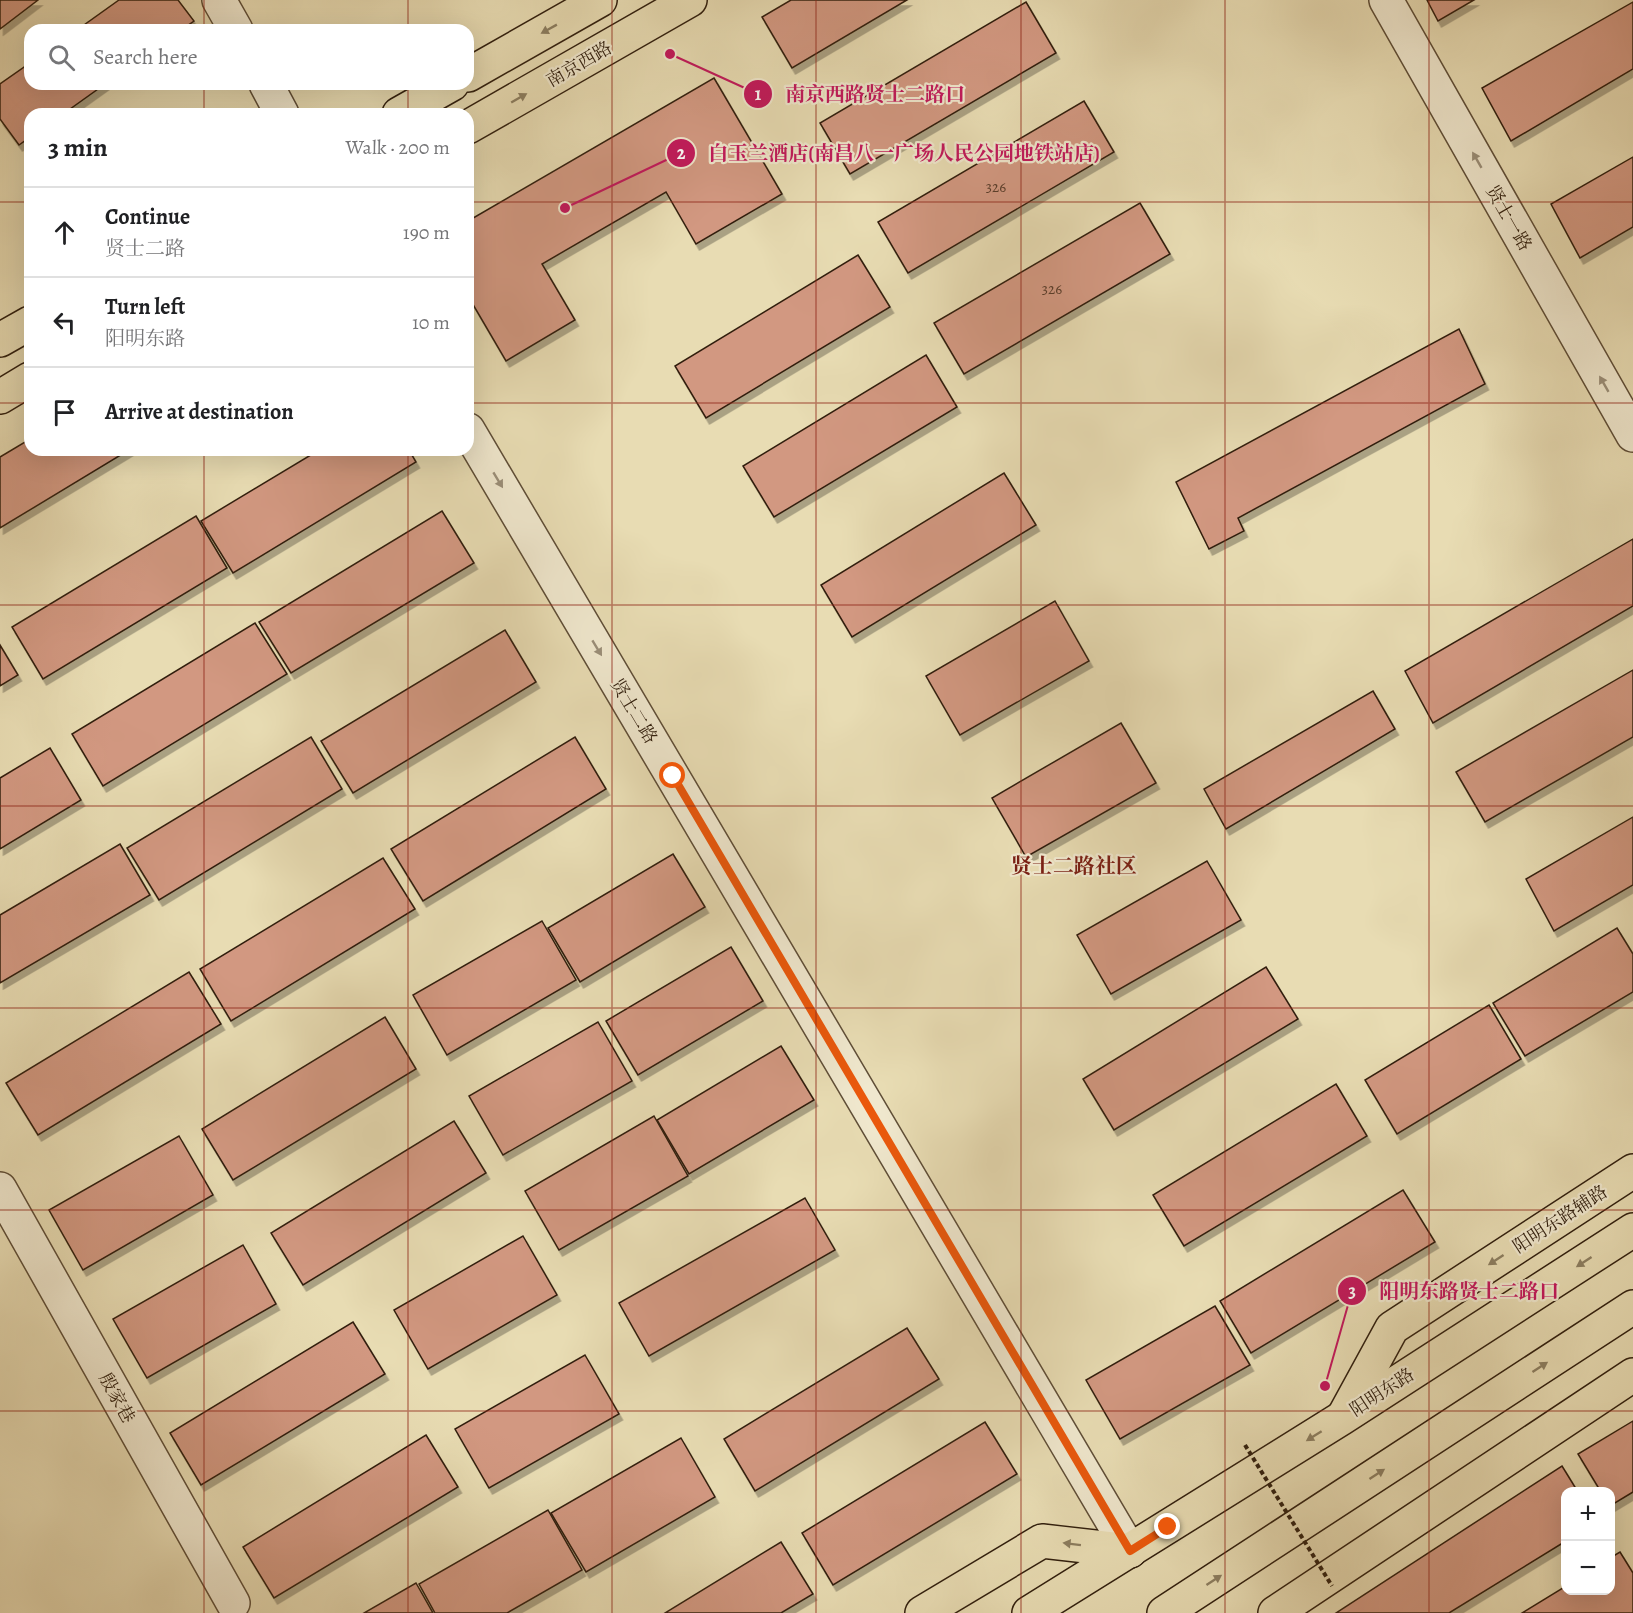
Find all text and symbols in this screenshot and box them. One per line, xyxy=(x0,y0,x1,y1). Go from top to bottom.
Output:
search box xyxy=(24,24,474,90)
one-way arrow xyxy=(541,24,558,34)
street label: 南京西路 xyxy=(542,36,616,92)
icon: search xyxy=(45,41,78,74)
text: Search here xyxy=(93,42,198,72)
callout: 南京西路贤士二路口 xyxy=(743,75,977,113)
text: 南京西路贤士二路口 xyxy=(785,81,965,108)
text: 1 xyxy=(755,82,762,106)
one-way arrow xyxy=(511,93,527,104)
text: 3 min xyxy=(48,130,108,165)
text: Walk · 200 m xyxy=(346,134,450,161)
callout: 白玉兰酒店(南昌八一广场人民公园地铁站店) xyxy=(666,134,1111,172)
text: 白玉兰酒店(南昌八一广场人民公园地铁站店) xyxy=(708,140,1100,167)
text: 2 xyxy=(677,141,686,165)
one-way arrow xyxy=(1471,152,1482,168)
house number: 326 xyxy=(986,177,1006,197)
street label: 贤士一路 xyxy=(1481,181,1537,255)
text: Continue xyxy=(105,202,190,232)
icon: ahead xyxy=(48,216,81,249)
text: 190 m xyxy=(403,219,450,246)
text: 贤士二路 xyxy=(105,235,185,262)
house number: 326 xyxy=(1042,279,1062,299)
text: Turn left xyxy=(105,292,185,322)
icon: left xyxy=(48,306,81,339)
text: 10 m xyxy=(412,309,450,336)
text: 阳明东路 xyxy=(105,325,185,352)
one-way arrow xyxy=(1599,375,1609,392)
icon: arrive xyxy=(48,396,81,429)
text: Arrive at destination xyxy=(105,397,294,427)
one-way arrow xyxy=(492,472,503,488)
one-way arrow xyxy=(592,640,602,657)
street label: 贤士二路 xyxy=(605,674,663,748)
route start xyxy=(659,762,685,788)
district label: 贤士二路社区 xyxy=(1011,852,1137,880)
street label: 阳明东路辅路 xyxy=(1508,1180,1612,1258)
one-way arrow xyxy=(1488,1255,1504,1266)
one-way arrow xyxy=(1576,1257,1592,1268)
callout: 阳明东路贤士二路口 xyxy=(1337,1272,1571,1310)
text: 阳明东路贤士二路口 xyxy=(1379,1278,1559,1305)
text: 3 xyxy=(1348,1279,1356,1303)
street label: 阳明东路 xyxy=(1345,1362,1419,1422)
one-way arrow xyxy=(1532,1362,1549,1373)
street label: 殷家巷 xyxy=(93,1369,141,1427)
one-way arrow xyxy=(1306,1430,1322,1441)
one-way arrow xyxy=(1369,1469,1385,1480)
map controls xyxy=(1561,1487,1615,1595)
button: + xyxy=(1561,1487,1615,1541)
route end xyxy=(1154,1513,1180,1539)
one-way arrow xyxy=(1062,1539,1081,1549)
button: − xyxy=(1561,1541,1615,1595)
one-way arrow xyxy=(1206,1575,1222,1586)

